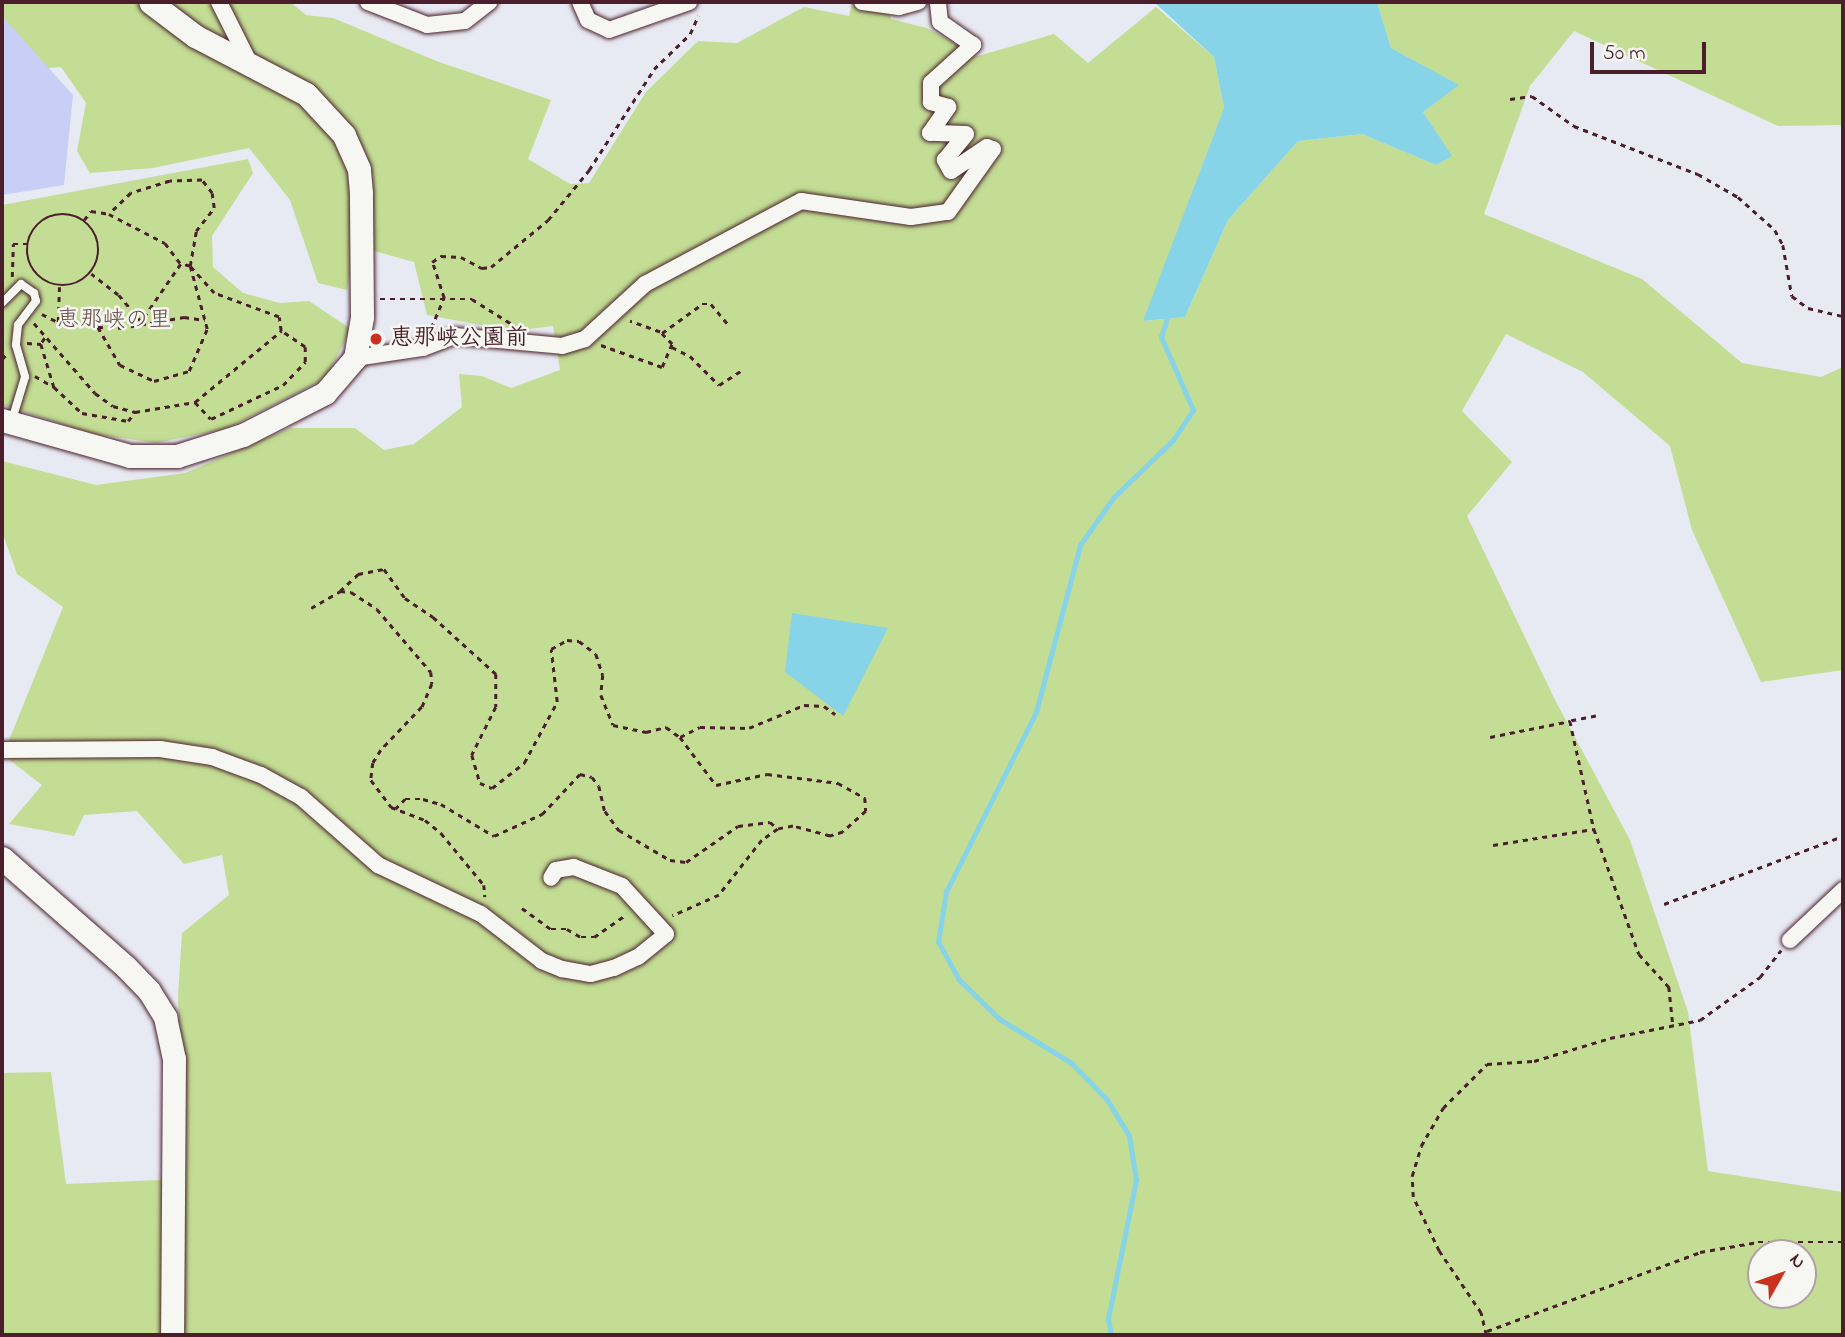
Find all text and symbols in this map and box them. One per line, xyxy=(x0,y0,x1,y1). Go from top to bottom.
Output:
scale bar xyxy=(1593,28,1708,72)
text: 50 m xyxy=(1603,39,1646,69)
park label: 恵那峡の里 xyxy=(57,307,171,335)
place label: 恵那峡公園前 xyxy=(390,325,528,353)
marker: 恵那峡公園前 xyxy=(368,331,384,347)
north arrow xyxy=(1747,1239,1817,1309)
text: N xyxy=(1782,1248,1811,1275)

